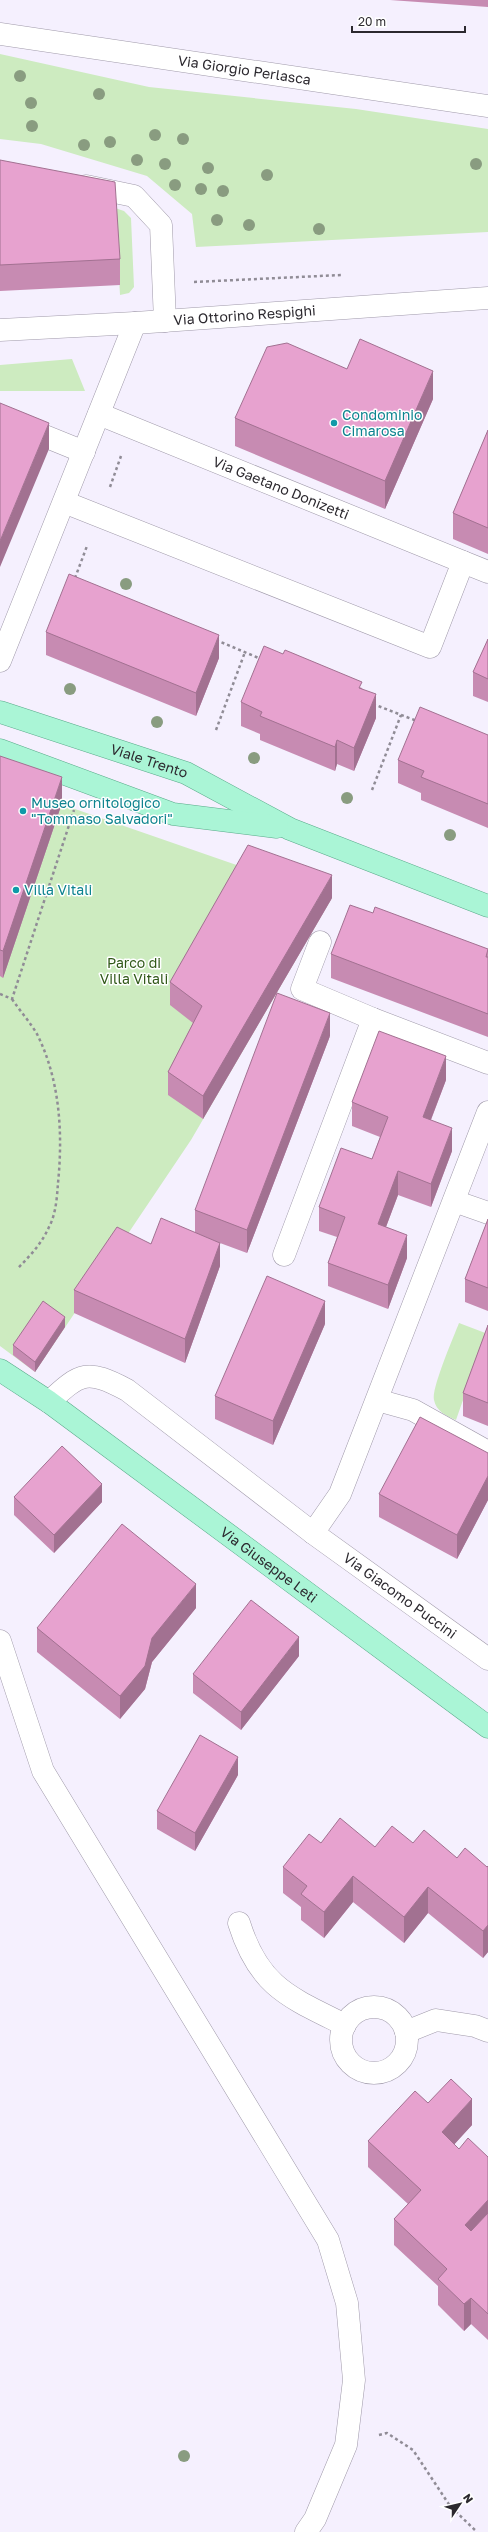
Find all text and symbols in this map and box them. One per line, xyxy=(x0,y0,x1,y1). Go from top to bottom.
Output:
scale bar xyxy=(352,8,465,34)
text: 20 m xyxy=(358,14,386,29)
street label: Via Giorgio Perlasca xyxy=(177,51,312,88)
street label: Via Ottorino Respighi xyxy=(173,301,316,328)
place label: Condominio Cimarosa xyxy=(342,406,422,439)
marker: Condominio Cimarosa xyxy=(329,418,339,428)
street label: Via Gaetano Donizetti xyxy=(211,452,352,523)
street label: Viale Trento xyxy=(108,740,190,781)
place label: Museo ornitologico "Tommaso Salvadori" xyxy=(31,794,173,827)
marker: Museo ornitologico "Tommaso Salvadori" xyxy=(18,806,28,816)
place label: Villa Vitali xyxy=(24,881,92,898)
marker: Villa Vitali xyxy=(11,885,21,895)
park label: Parco di Villa Vitali xyxy=(100,954,168,987)
street label: Via Giuseppe Leti xyxy=(217,1523,321,1606)
street label: Via Giacomo Puccini xyxy=(340,1549,460,1642)
north arrow xyxy=(440,2484,480,2524)
text: N xyxy=(461,2491,476,2505)

